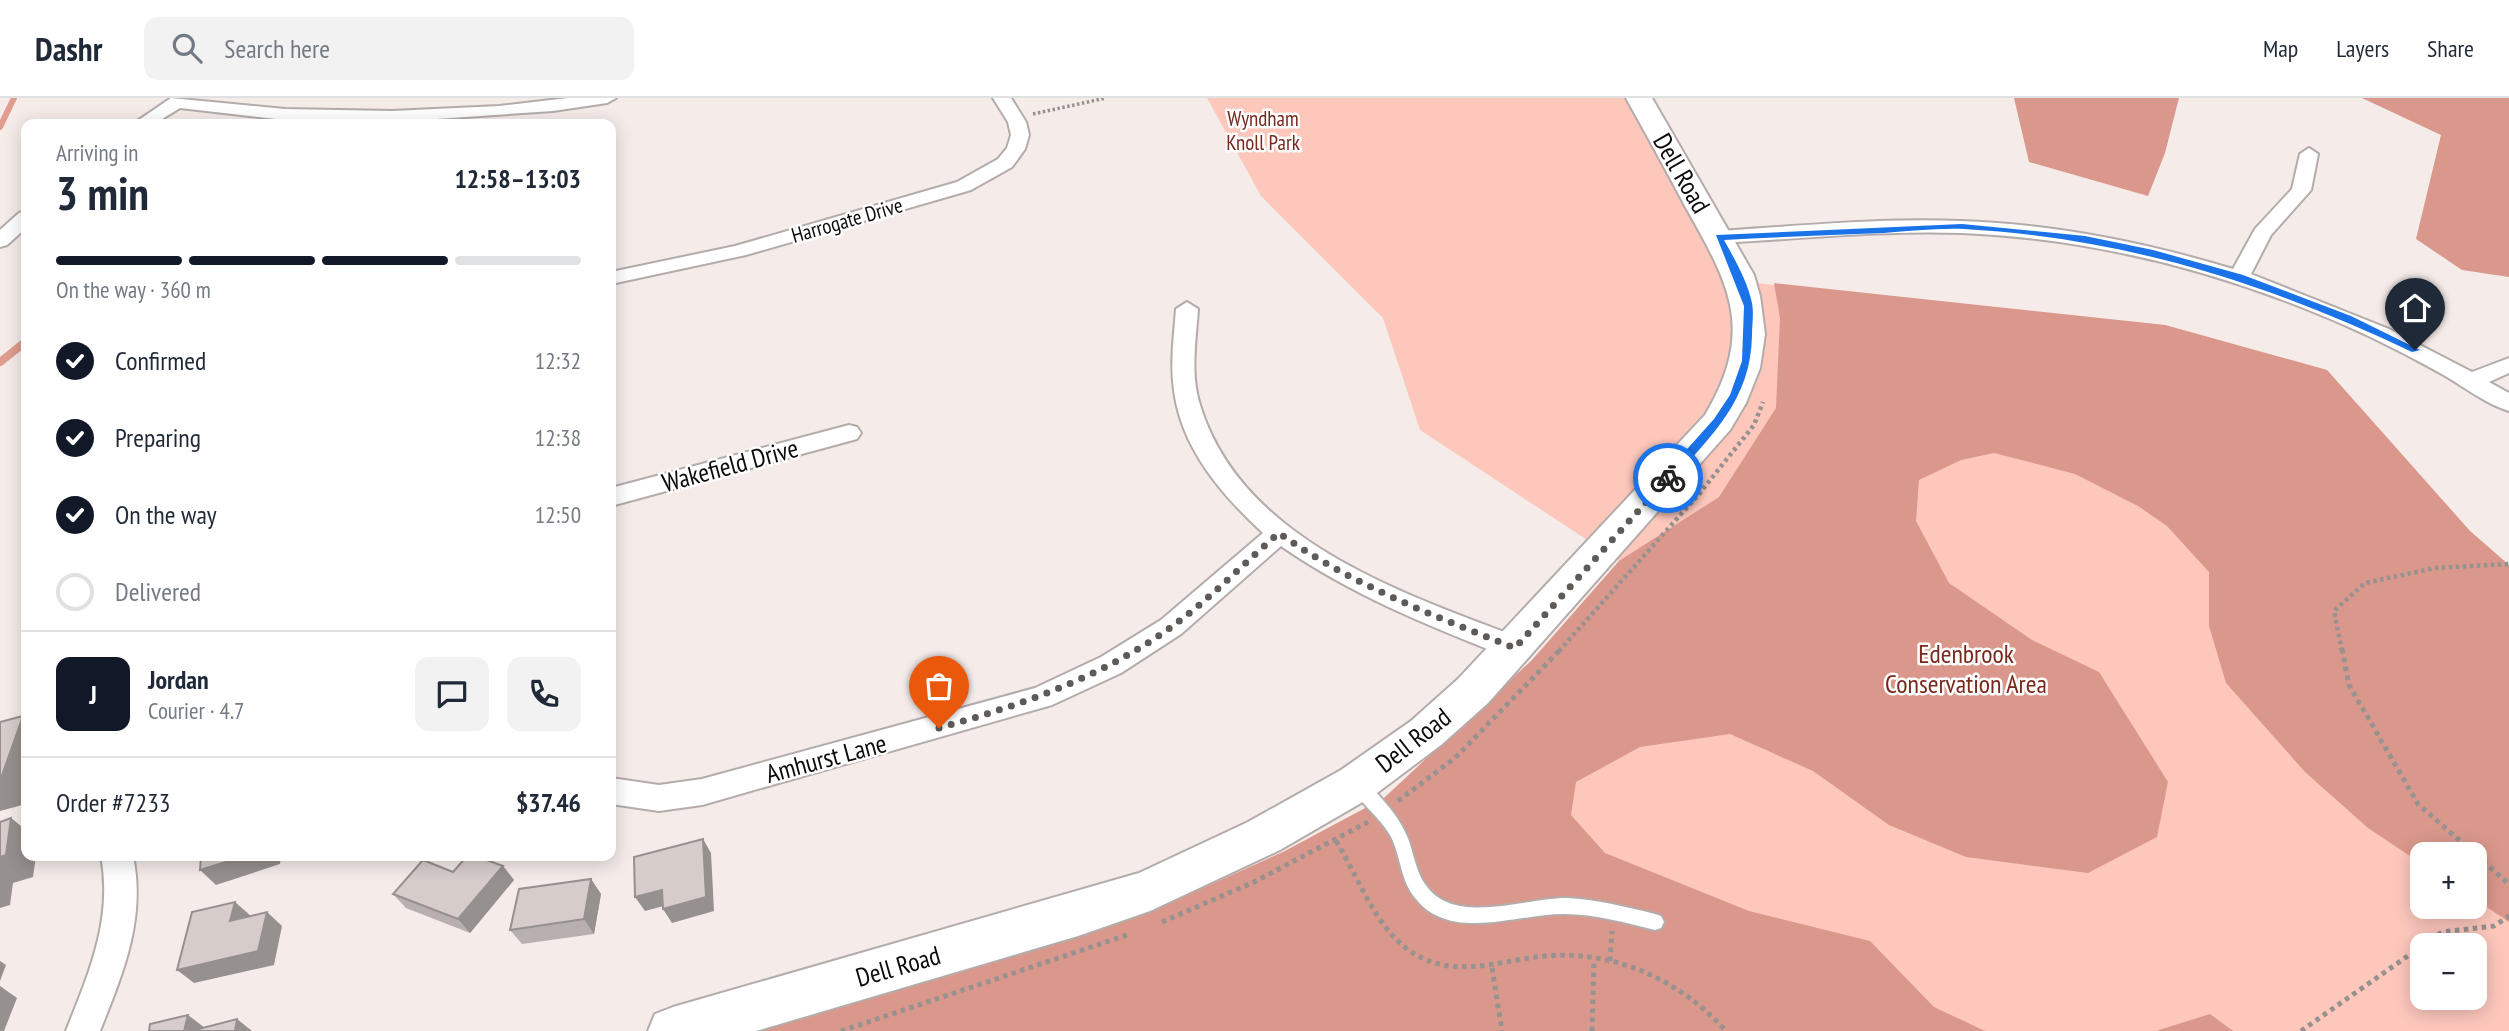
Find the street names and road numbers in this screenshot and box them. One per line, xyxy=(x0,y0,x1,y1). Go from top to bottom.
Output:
street label: Dell Road xyxy=(1646,127,1718,219)
street label: Harrogate Drive xyxy=(788,191,906,249)
street label: Wakefield Drive xyxy=(658,431,802,499)
street label: Dell Road xyxy=(1369,700,1457,780)
street label: Amhurst Lane xyxy=(762,726,890,790)
street label: Dell Road xyxy=(852,938,944,994)

